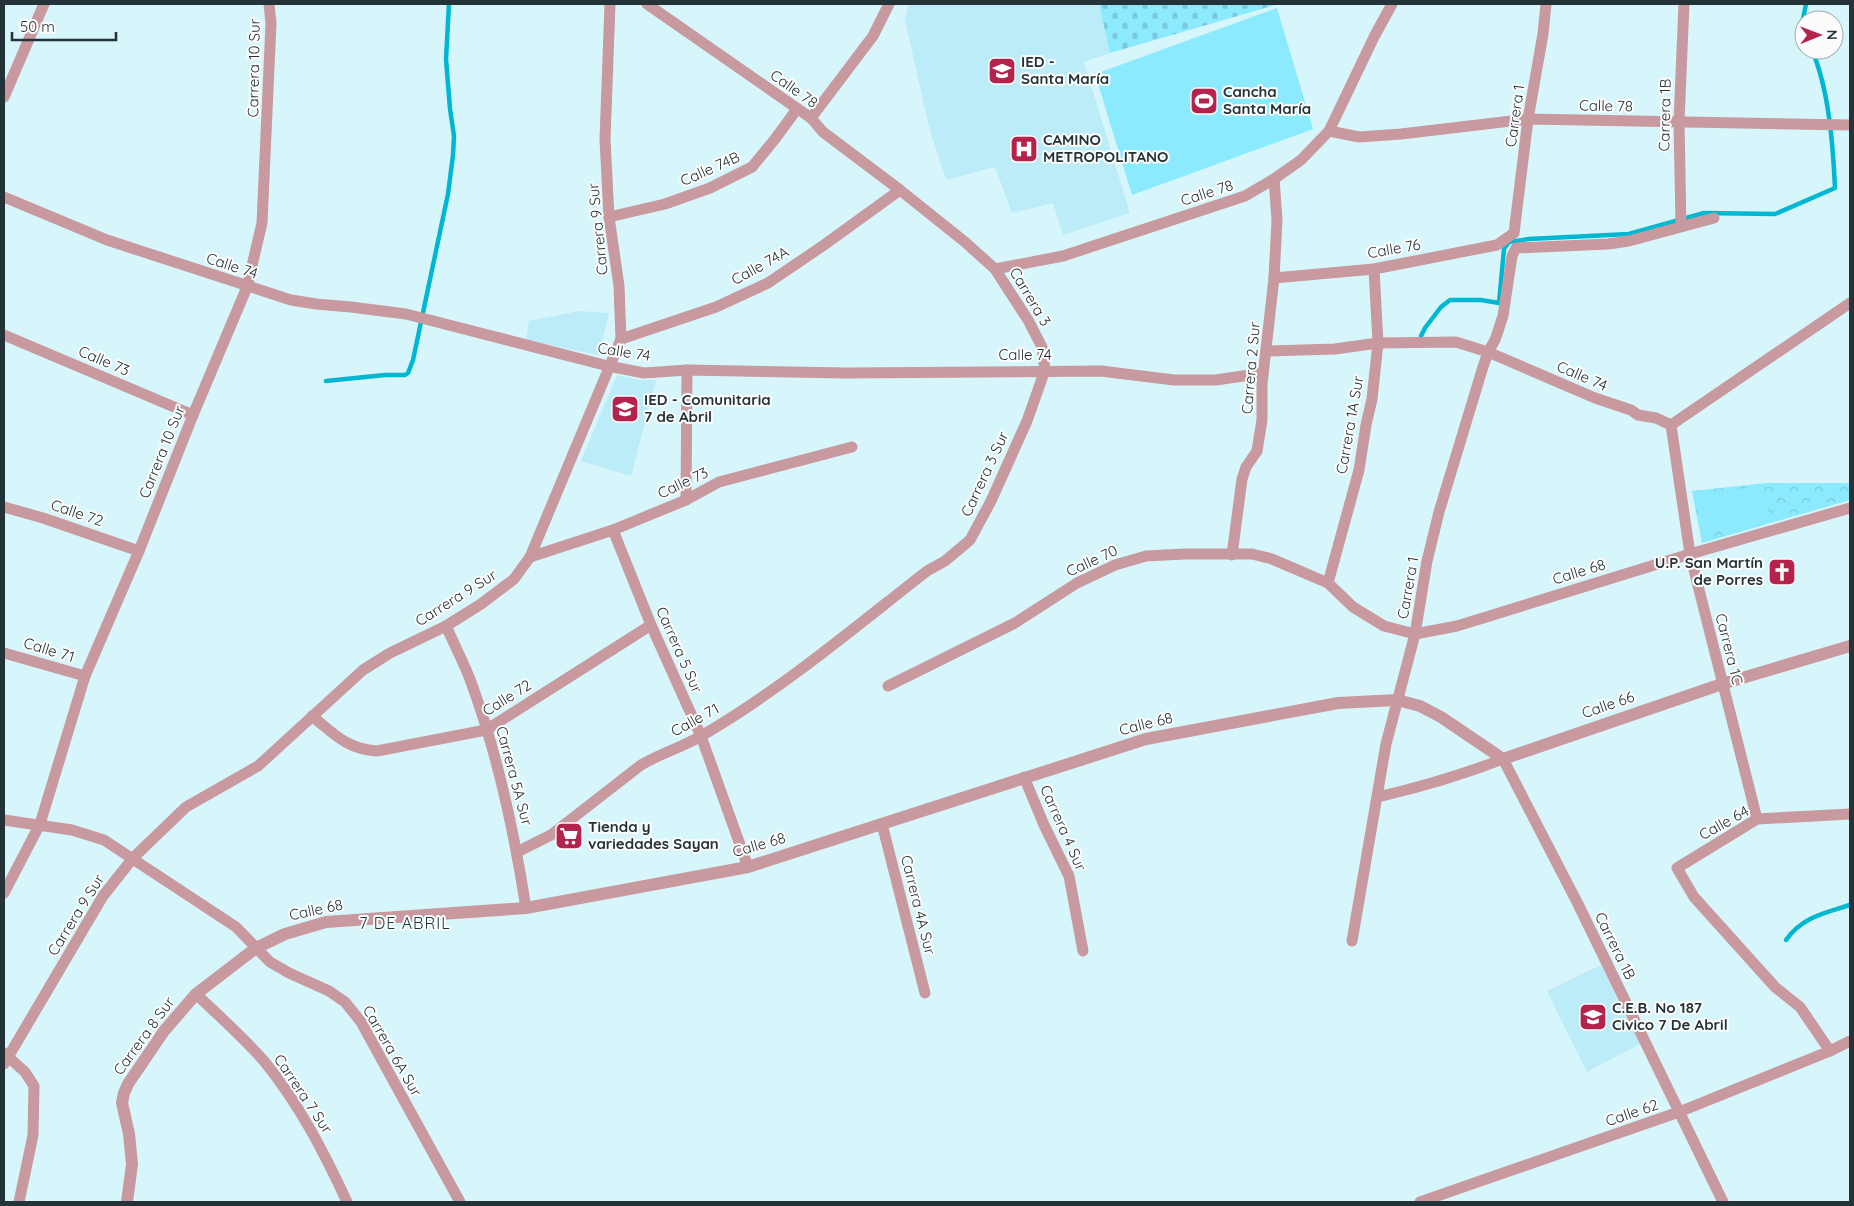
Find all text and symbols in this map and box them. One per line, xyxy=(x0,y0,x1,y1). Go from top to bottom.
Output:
scale bar xyxy=(12,10,116,42)
north arrow xyxy=(1794,10,1844,60)
text: 50 m xyxy=(20,17,55,36)
street label: Carrera 10 Sur xyxy=(243,18,264,117)
text: N xyxy=(1823,29,1841,40)
place label: IED - Santa María xyxy=(1021,52,1109,88)
school or university icon: IED - Santa María xyxy=(987,56,1017,86)
street label: Calle 78 xyxy=(767,65,822,112)
street label: Carrera 1B xyxy=(1654,78,1675,151)
place label: Cancha Santa María xyxy=(1223,82,1311,118)
street label: Carrera 1 xyxy=(1501,83,1528,148)
sports icon: Cancha Santa María xyxy=(1189,86,1219,116)
street label: Calle 78 xyxy=(1579,96,1633,115)
place label: CAMINO METROPOLITANO xyxy=(1043,130,1168,166)
hospital icon: CAMINO METROPOLITANO xyxy=(1009,134,1039,164)
street label: Calle 74B xyxy=(677,147,743,190)
street label: Calle 78 xyxy=(1178,175,1235,210)
street label: Carrera 9 Sur xyxy=(583,182,612,276)
street label: Calle 76 xyxy=(1366,235,1422,263)
street label: Calle 74A xyxy=(728,242,792,289)
street label: Calle 74 xyxy=(204,248,260,283)
street label: Carrera 3 xyxy=(1005,264,1055,330)
street label: Carrera 2 Sur xyxy=(1237,321,1264,415)
street label: Calle 74 xyxy=(596,338,652,365)
street label: Calle 73 xyxy=(76,341,133,380)
street label: Calle 74 xyxy=(998,345,1052,364)
street label: Calle 74 xyxy=(1554,356,1610,395)
street label: Carrera 1A Sur xyxy=(1332,374,1368,476)
place label: IED - Comunitaria 7 de Abril xyxy=(644,390,771,426)
school or university icon: IED - Comunitaria 7 de Abril xyxy=(610,394,640,424)
street label: Carrera 10 Sur xyxy=(134,402,189,501)
street label: Carrera 3 Sur xyxy=(956,428,1013,520)
street label: Calle 73 xyxy=(654,463,711,503)
street label: Calle 72 xyxy=(48,495,106,530)
street label: Calle 70 xyxy=(1063,540,1121,581)
place label: U.P. San Martín de Porres xyxy=(1655,553,1763,589)
street label: Calle 68 xyxy=(1550,554,1608,589)
street label: Carrera 1 xyxy=(1393,555,1422,621)
church icon: U.P. San Martín de Porres xyxy=(1767,557,1797,587)
street label: Carrera 9 Sur xyxy=(411,565,500,630)
street label: Carrera 5 Sur xyxy=(652,604,707,696)
street label: Carrera 1C xyxy=(1711,611,1748,687)
street label: Calle 71 xyxy=(21,633,77,666)
street label: Calle 72 xyxy=(479,675,535,720)
street label: Calle 66 xyxy=(1579,687,1637,722)
street label: Calle 71 xyxy=(667,699,722,741)
street label: Calle 68 xyxy=(1117,708,1175,739)
street label: Carrera 5A Sur xyxy=(492,724,537,828)
street label: Carrera 4 Sur xyxy=(1036,782,1091,874)
street label: Calle 64 xyxy=(1695,801,1752,844)
place label: Tienda y variedades Sayan xyxy=(588,817,719,853)
supermarket icon: Tienda y variedades Sayan xyxy=(554,821,584,851)
street label: Calle 68 xyxy=(730,828,788,861)
street label: Carrera 4A Sur xyxy=(897,853,940,957)
street label: Carrera 9 Sur xyxy=(43,870,108,959)
street label: Calle 68 xyxy=(287,895,344,924)
street label: Carrera 1B xyxy=(1591,909,1640,983)
district label: 7 DE ABRIL xyxy=(359,913,451,933)
street label: Carrera 8 Sur xyxy=(109,993,179,1079)
place label: C.E.B. No 187 Civico 7 De Abril xyxy=(1612,998,1728,1034)
street label: Carrera 6A Sur xyxy=(359,1002,426,1100)
school or university icon: C.E.B. No 187 Civico 7 De Abril xyxy=(1578,1002,1608,1032)
street label: Carrera 7 Sur xyxy=(270,1050,337,1137)
street label: Calle 62 xyxy=(1603,1095,1661,1130)

